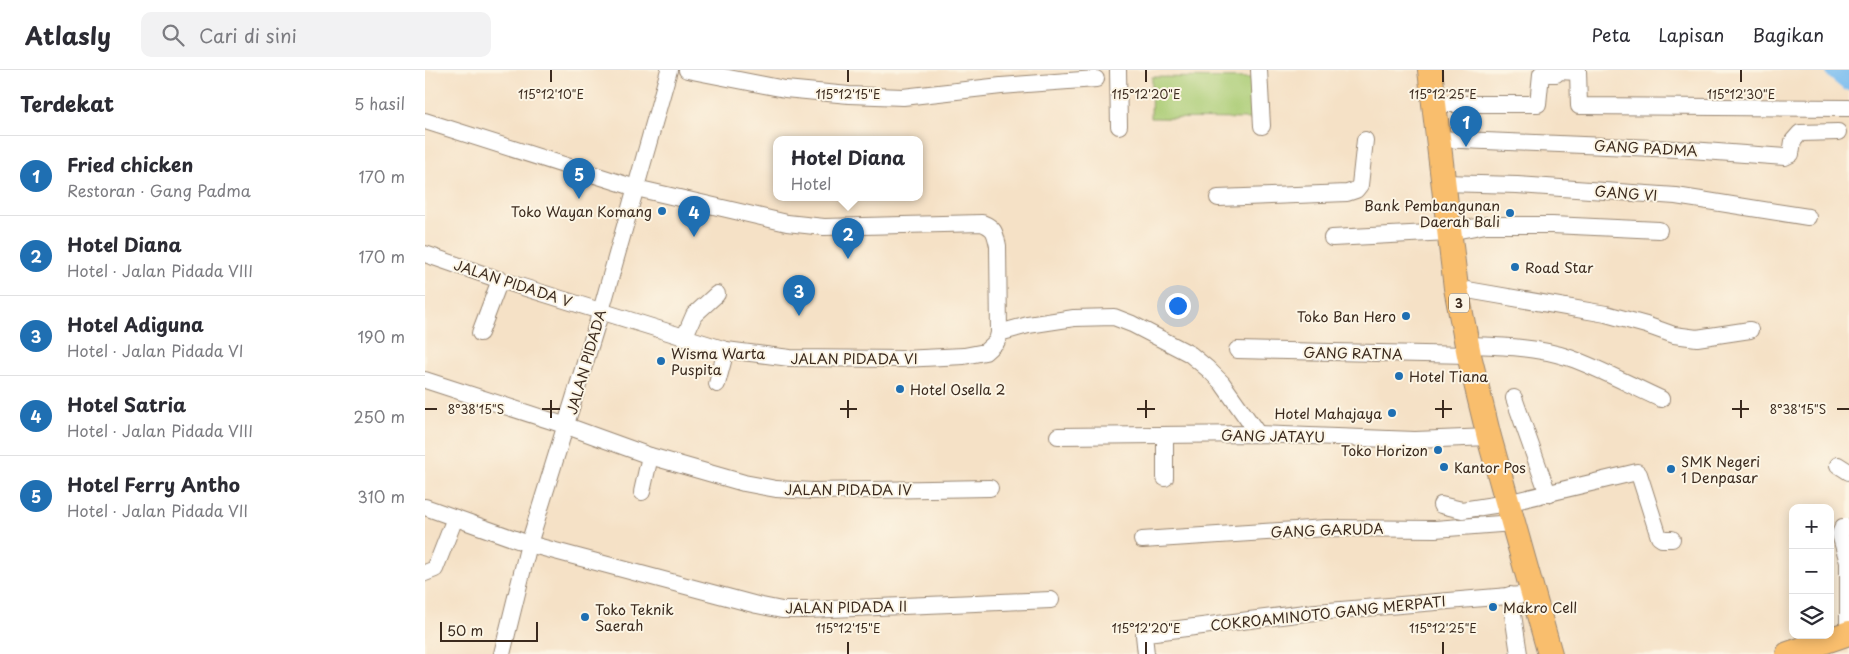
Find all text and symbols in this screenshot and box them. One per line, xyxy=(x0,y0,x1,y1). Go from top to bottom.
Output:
search box xyxy=(141,12,491,57)
text: Atlasly xyxy=(25,17,111,53)
icon: search xyxy=(159,21,187,49)
text: Cari di sini xyxy=(199,21,297,49)
text: Peta xyxy=(1592,21,1630,48)
text: Lapisan xyxy=(1658,21,1724,48)
text: Bagikan xyxy=(1752,21,1824,48)
text: 115°12'10"E xyxy=(518,85,584,103)
text: 115°12'15"E xyxy=(816,85,880,103)
text: 115°12'20"E xyxy=(1112,85,1180,103)
text: 115°12'25"E xyxy=(1409,85,1477,103)
text: 115°12'30"E xyxy=(1707,85,1775,103)
text: Terdekat xyxy=(20,87,114,119)
text: 5 hasil xyxy=(354,91,405,115)
pin: 1 xyxy=(1450,106,1482,147)
street label: GANG PADMA xyxy=(1594,135,1698,161)
popup xyxy=(773,136,923,201)
text: Hotel Diana xyxy=(791,143,905,171)
text: Fried chicken xyxy=(67,150,193,178)
pin: 5 xyxy=(563,158,595,199)
text: 1 xyxy=(32,164,40,188)
text: 170 m xyxy=(359,164,405,188)
text: Hotel xyxy=(791,171,831,195)
text: Restoran · Gang Padma xyxy=(67,178,251,202)
street label: GANG VI xyxy=(1594,180,1658,206)
place label: Bank Pembangunan Daerah Bali xyxy=(1364,195,1500,232)
pin: 4 xyxy=(678,196,710,237)
place label: Toko Wayan Komang xyxy=(511,201,652,222)
marker: Toko Wayan Komang xyxy=(656,205,668,217)
marker: Bank Pembangunan Daerah Bali xyxy=(1504,207,1516,219)
pin: 2 xyxy=(832,218,864,259)
text: Hotel Diana xyxy=(67,230,182,258)
text: 2 xyxy=(30,244,42,268)
text: 170 m xyxy=(359,244,405,268)
street label: JALAN PIDADA V xyxy=(451,254,575,312)
place label: Road Star xyxy=(1525,257,1594,278)
text: Hotel · Jalan Pidada VIII xyxy=(67,258,253,282)
marker: Road Star xyxy=(1509,261,1521,273)
pin: 3 xyxy=(783,275,815,316)
your location xyxy=(1165,293,1191,319)
road number: 3 xyxy=(1449,294,1469,312)
place label: Toko Ban Hero xyxy=(1297,306,1396,327)
street label: JALAN PIDADA xyxy=(561,307,611,417)
text: Hotel Adiguna xyxy=(67,310,204,338)
marker: Toko Ban Hero xyxy=(1400,310,1412,322)
text: 3 xyxy=(31,324,41,348)
text: 190 m xyxy=(357,324,405,348)
text: Hotel · Jalan Pidada VI xyxy=(67,338,244,362)
street label: GANG RATNA xyxy=(1303,342,1403,364)
place label: Wisma Warta Puspita xyxy=(671,343,765,380)
street label: JALAN PIDADA VI xyxy=(790,348,918,369)
marker: Wisma Warta Puspita xyxy=(655,355,667,367)
place label: Hotel Tiana xyxy=(1409,366,1488,387)
marker: Hotel Tiana xyxy=(1393,370,1405,382)
place label: Hotel Osella 2 xyxy=(910,379,1005,400)
marker: Hotel Osella 2 xyxy=(894,383,906,395)
text: Hotel Satria xyxy=(67,390,186,418)
text: 8°38'15"S xyxy=(448,400,504,418)
text: 8°38'15"S xyxy=(1770,400,1826,418)
place label: Hotel Mahajaya xyxy=(1274,403,1382,424)
text: 4 xyxy=(31,404,41,428)
text: 250 m xyxy=(354,404,405,428)
marker: Hotel Mahajaya xyxy=(1386,407,1398,419)
text: Hotel · Jalan Pidada VIII xyxy=(67,418,253,442)
street label: GANG JATAYU xyxy=(1221,425,1325,447)
place label: Toko Horizon xyxy=(1341,440,1428,461)
marker: Toko Horizon xyxy=(1432,444,1444,456)
place label: SMK Negeri 1 Denpasar xyxy=(1681,451,1760,488)
place label: Kantor Pos xyxy=(1454,457,1526,478)
marker: Kantor Pos xyxy=(1438,461,1450,473)
marker: SMK Negeri 1 Denpasar xyxy=(1665,463,1677,475)
text: Hotel Ferry Antho xyxy=(67,470,240,498)
street label: JALAN PIDADA IV xyxy=(784,479,912,500)
text: 5 xyxy=(31,484,41,508)
text: 310 m xyxy=(357,484,405,508)
text: Hotel · Jalan Pidada VII xyxy=(67,498,248,522)
map controls xyxy=(1789,504,1834,639)
button: + xyxy=(1789,504,1834,549)
street label: GANG GARUDA xyxy=(1270,518,1384,542)
button: − xyxy=(1789,549,1834,594)
street label: COKROAMINOTO GANG MERPATI xyxy=(1209,590,1447,636)
button: layers xyxy=(1789,594,1834,639)
street label: JALAN PIDADA II xyxy=(785,595,907,619)
place label: Makro Cell xyxy=(1503,597,1577,618)
place label: Toko Teknik Saerah xyxy=(595,599,674,636)
marker: Makro Cell xyxy=(1487,601,1499,613)
marker: Toko Teknik Saerah xyxy=(579,611,591,623)
scale bar xyxy=(440,619,537,642)
text: 115°12'15"E xyxy=(816,619,880,637)
text: 115°12'20"E xyxy=(1112,619,1180,637)
text: 115°12'25"E xyxy=(1409,619,1477,637)
text: 50 m xyxy=(447,620,483,641)

